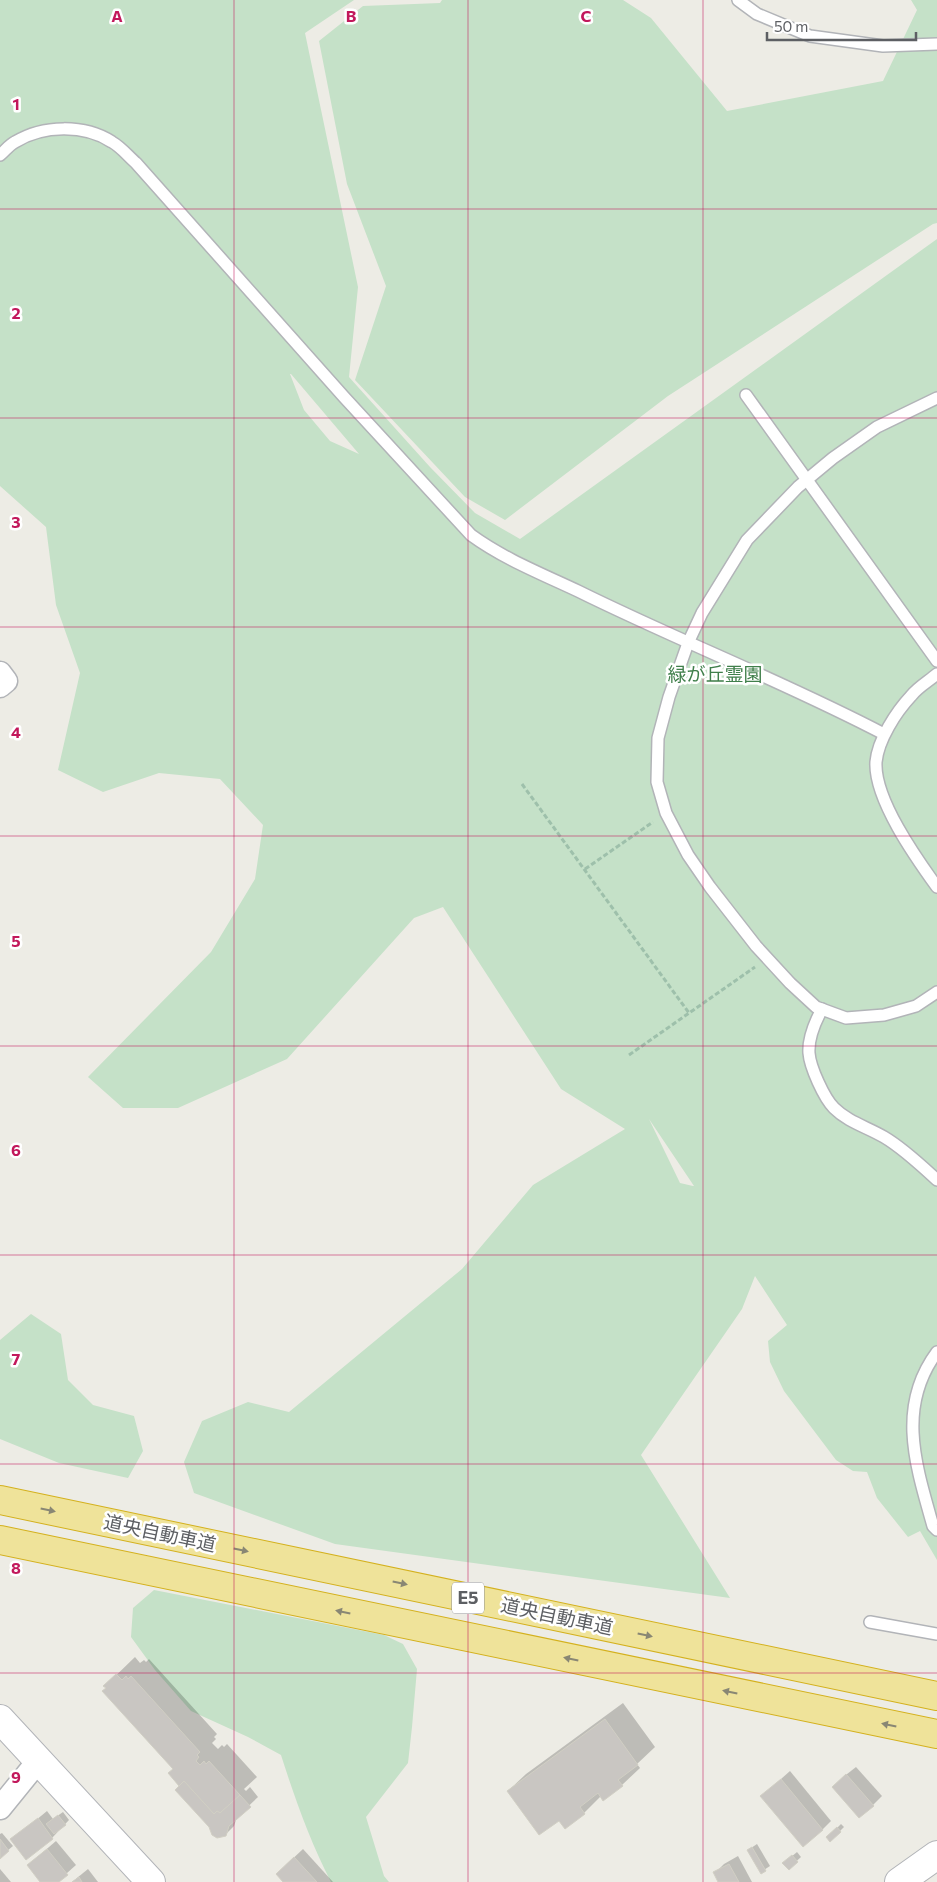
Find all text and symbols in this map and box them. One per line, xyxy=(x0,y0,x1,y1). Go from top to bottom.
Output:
text: A xyxy=(111,6,123,25)
text: B xyxy=(346,6,357,25)
text: C xyxy=(581,6,592,25)
scale bar xyxy=(767,10,916,42)
text: 50 m xyxy=(774,17,808,35)
text: 1 xyxy=(12,94,20,113)
text: 2 xyxy=(11,303,21,322)
text: 3 xyxy=(11,512,21,531)
park label: 緑が丘霊園 xyxy=(667,662,763,685)
text: 4 xyxy=(11,722,21,741)
text: 5 xyxy=(11,931,21,950)
text: 6 xyxy=(11,1140,21,1159)
text: 7 xyxy=(12,1349,21,1368)
one-way arrow xyxy=(40,1506,56,1514)
street label: 道央自動車道 xyxy=(102,1509,218,1556)
one-way arrow xyxy=(233,1546,249,1554)
text: 8 xyxy=(11,1558,21,1577)
one-way arrow xyxy=(393,1580,409,1588)
road number: E5 xyxy=(452,1582,484,1614)
street label: 道央自動車道 xyxy=(499,1592,615,1639)
one-way arrow xyxy=(336,1608,351,1616)
one-way arrow xyxy=(637,1631,653,1639)
one-way arrow xyxy=(563,1655,579,1663)
one-way arrow xyxy=(723,1688,738,1696)
one-way arrow xyxy=(881,1720,897,1728)
text: 9 xyxy=(11,1767,21,1786)

